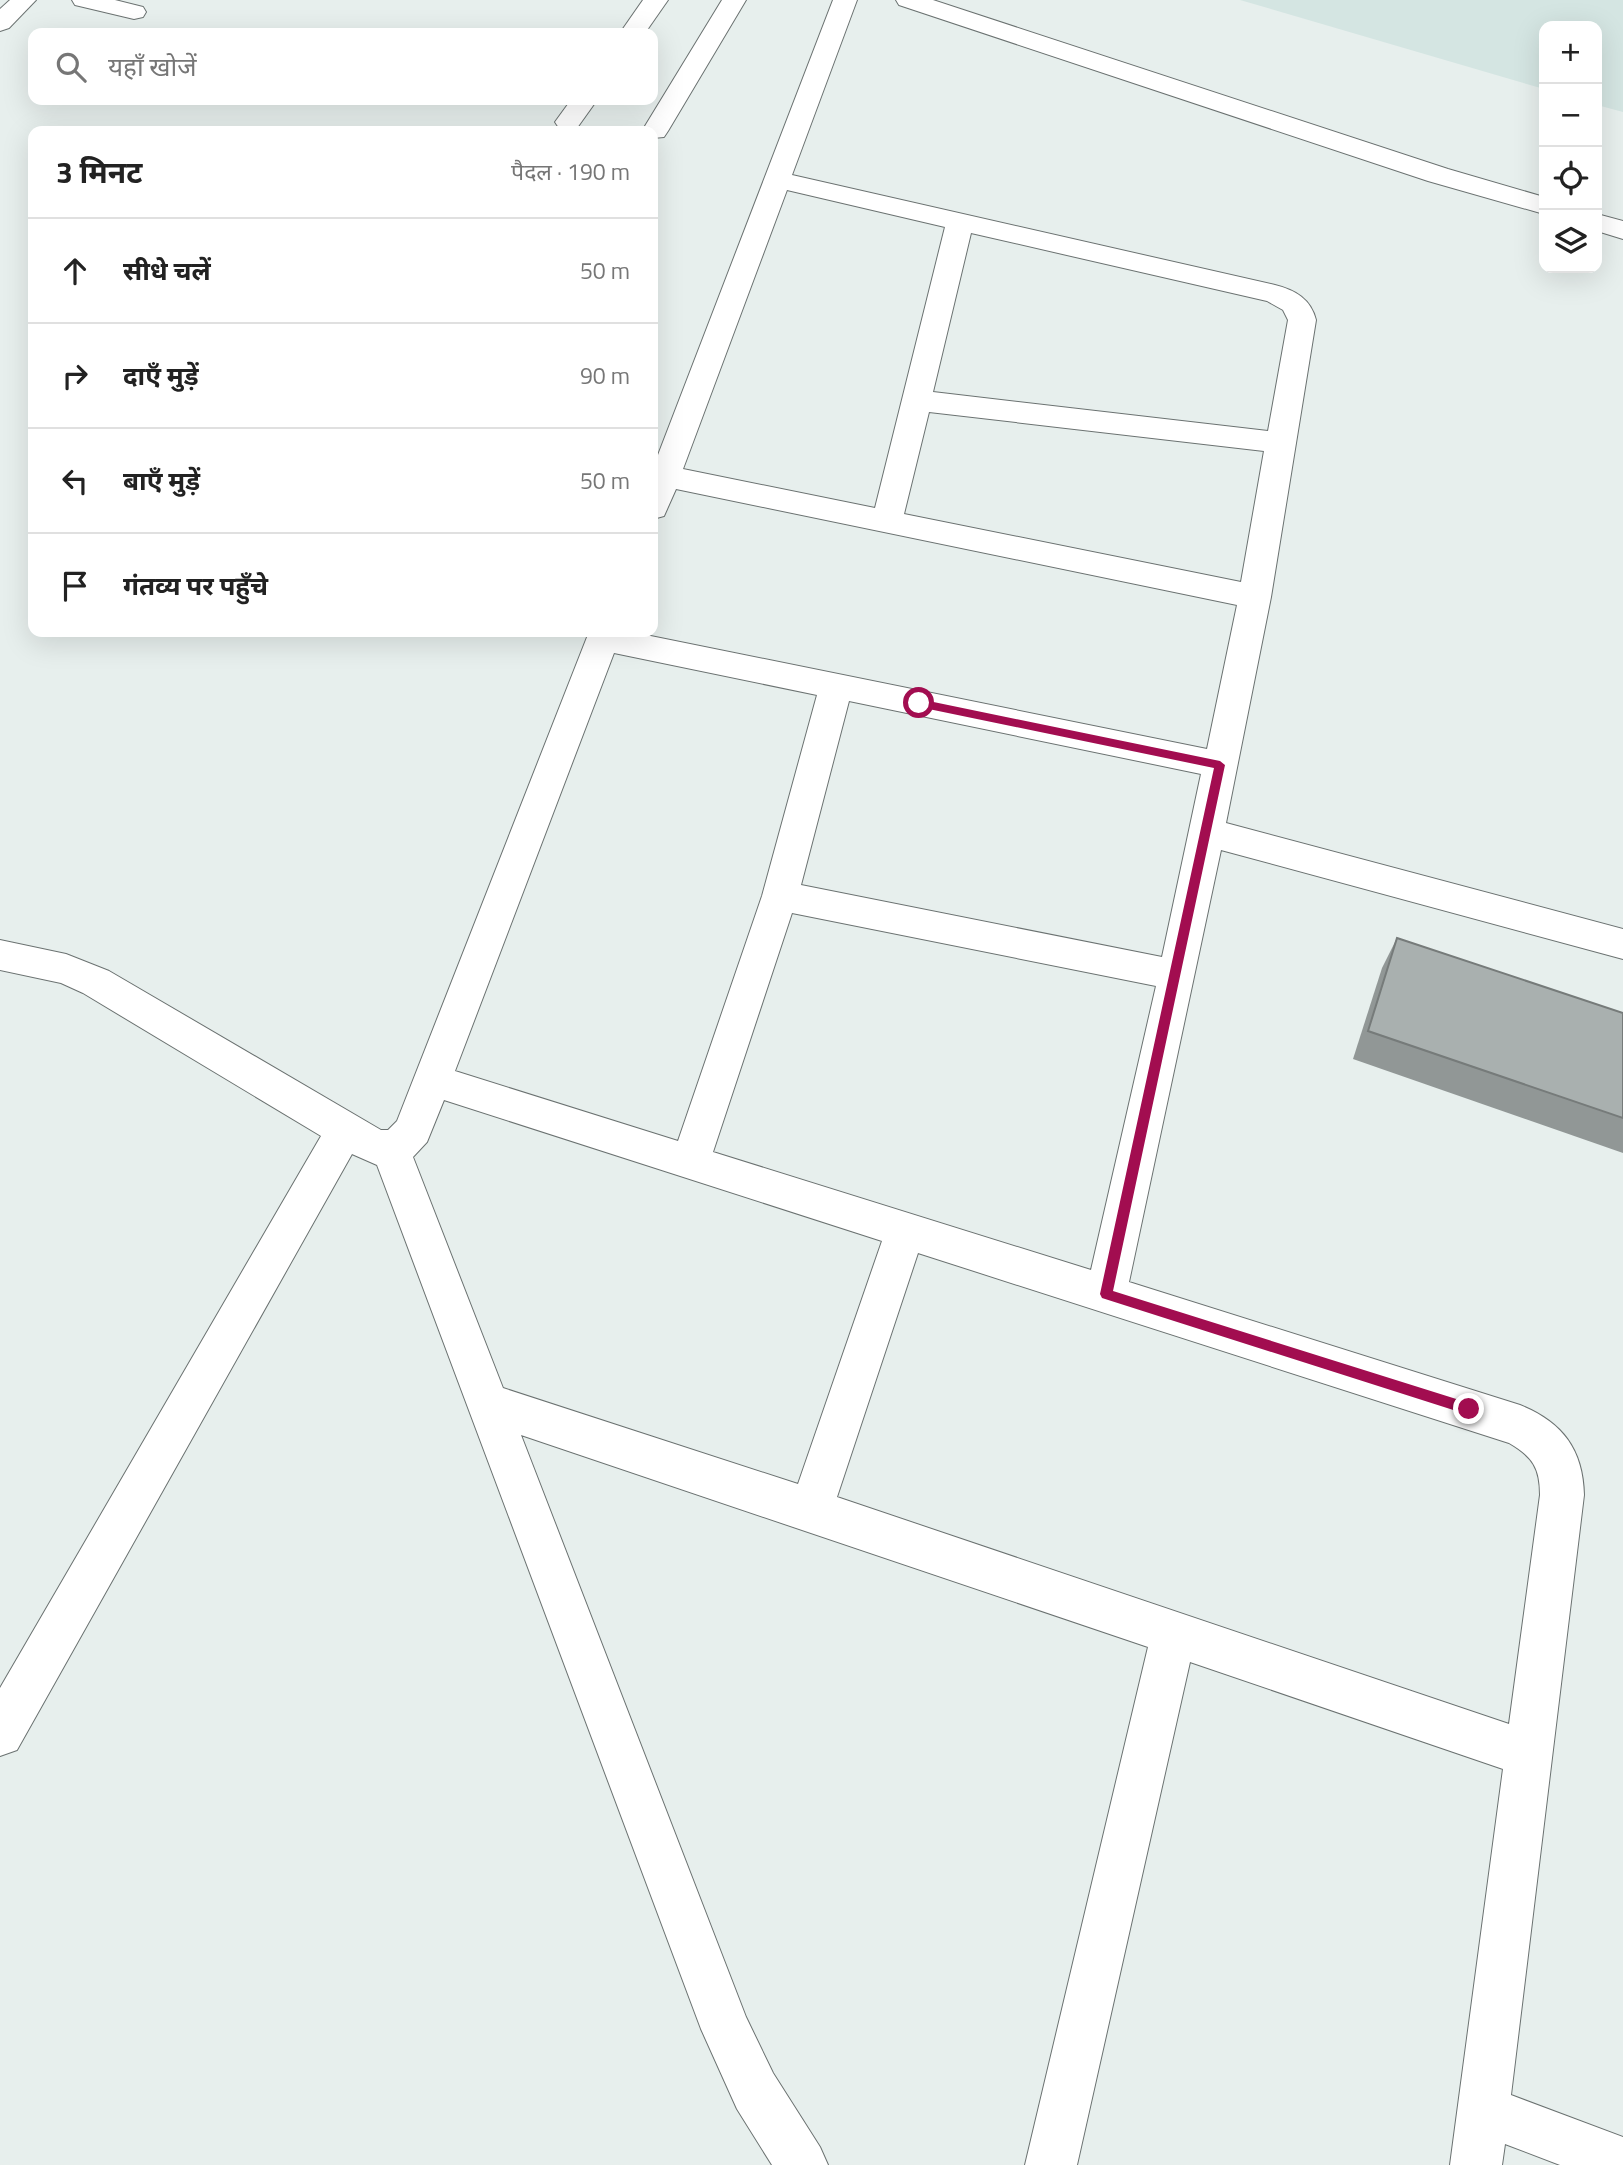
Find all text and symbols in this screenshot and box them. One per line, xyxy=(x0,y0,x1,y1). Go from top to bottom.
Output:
map controls xyxy=(1539,21,1602,273)
button: + xyxy=(1539,21,1602,84)
search box xyxy=(28,28,658,105)
text: यहाँ खोजें xyxy=(108,47,197,86)
icon: search xyxy=(52,48,90,86)
button: − xyxy=(1539,84,1602,147)
button: locate xyxy=(1539,147,1602,210)
text: 3 मिनट xyxy=(56,149,142,195)
text: पैदल · 190 m xyxy=(511,154,630,189)
button: layers xyxy=(1539,210,1602,273)
text: सीधे चलें xyxy=(123,251,211,290)
icon: ahead xyxy=(56,252,94,290)
text: 50 m xyxy=(580,253,630,288)
text: दाएँ मुड़ें xyxy=(123,356,199,395)
icon: right xyxy=(56,357,94,395)
text: 90 m xyxy=(580,358,630,393)
text: बाएँ मुड़ें xyxy=(123,461,200,500)
icon: left xyxy=(56,462,94,500)
text: 50 m xyxy=(580,463,630,498)
text: गंतव्य पर पहुँचे xyxy=(123,566,268,605)
icon: arrive xyxy=(56,567,94,605)
route start xyxy=(903,687,934,718)
route end xyxy=(1453,1393,1484,1424)

